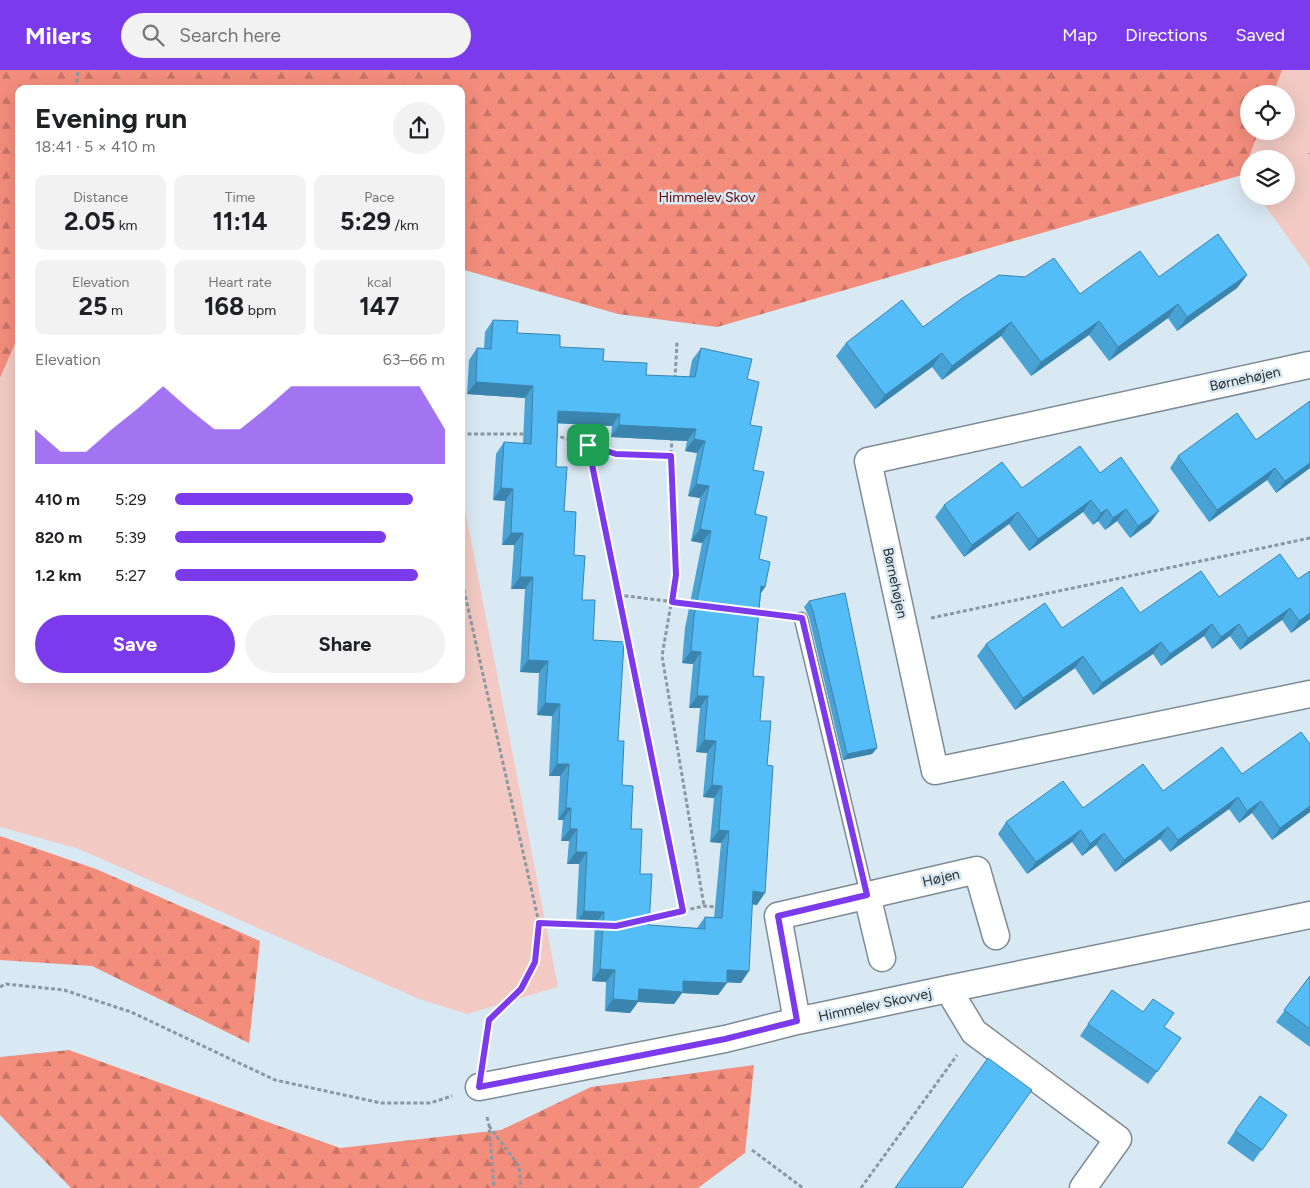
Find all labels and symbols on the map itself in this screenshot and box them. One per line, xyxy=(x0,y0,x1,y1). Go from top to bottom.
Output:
park label: Himmelev Skov xyxy=(659,189,756,206)
street label: Børnehøjen xyxy=(1208,363,1282,395)
pin xyxy=(567,424,609,466)
street label: Børnehøjen xyxy=(879,546,911,620)
street label: Højen xyxy=(921,865,962,891)
street label: Himmelev Skovvej xyxy=(817,985,933,1025)

